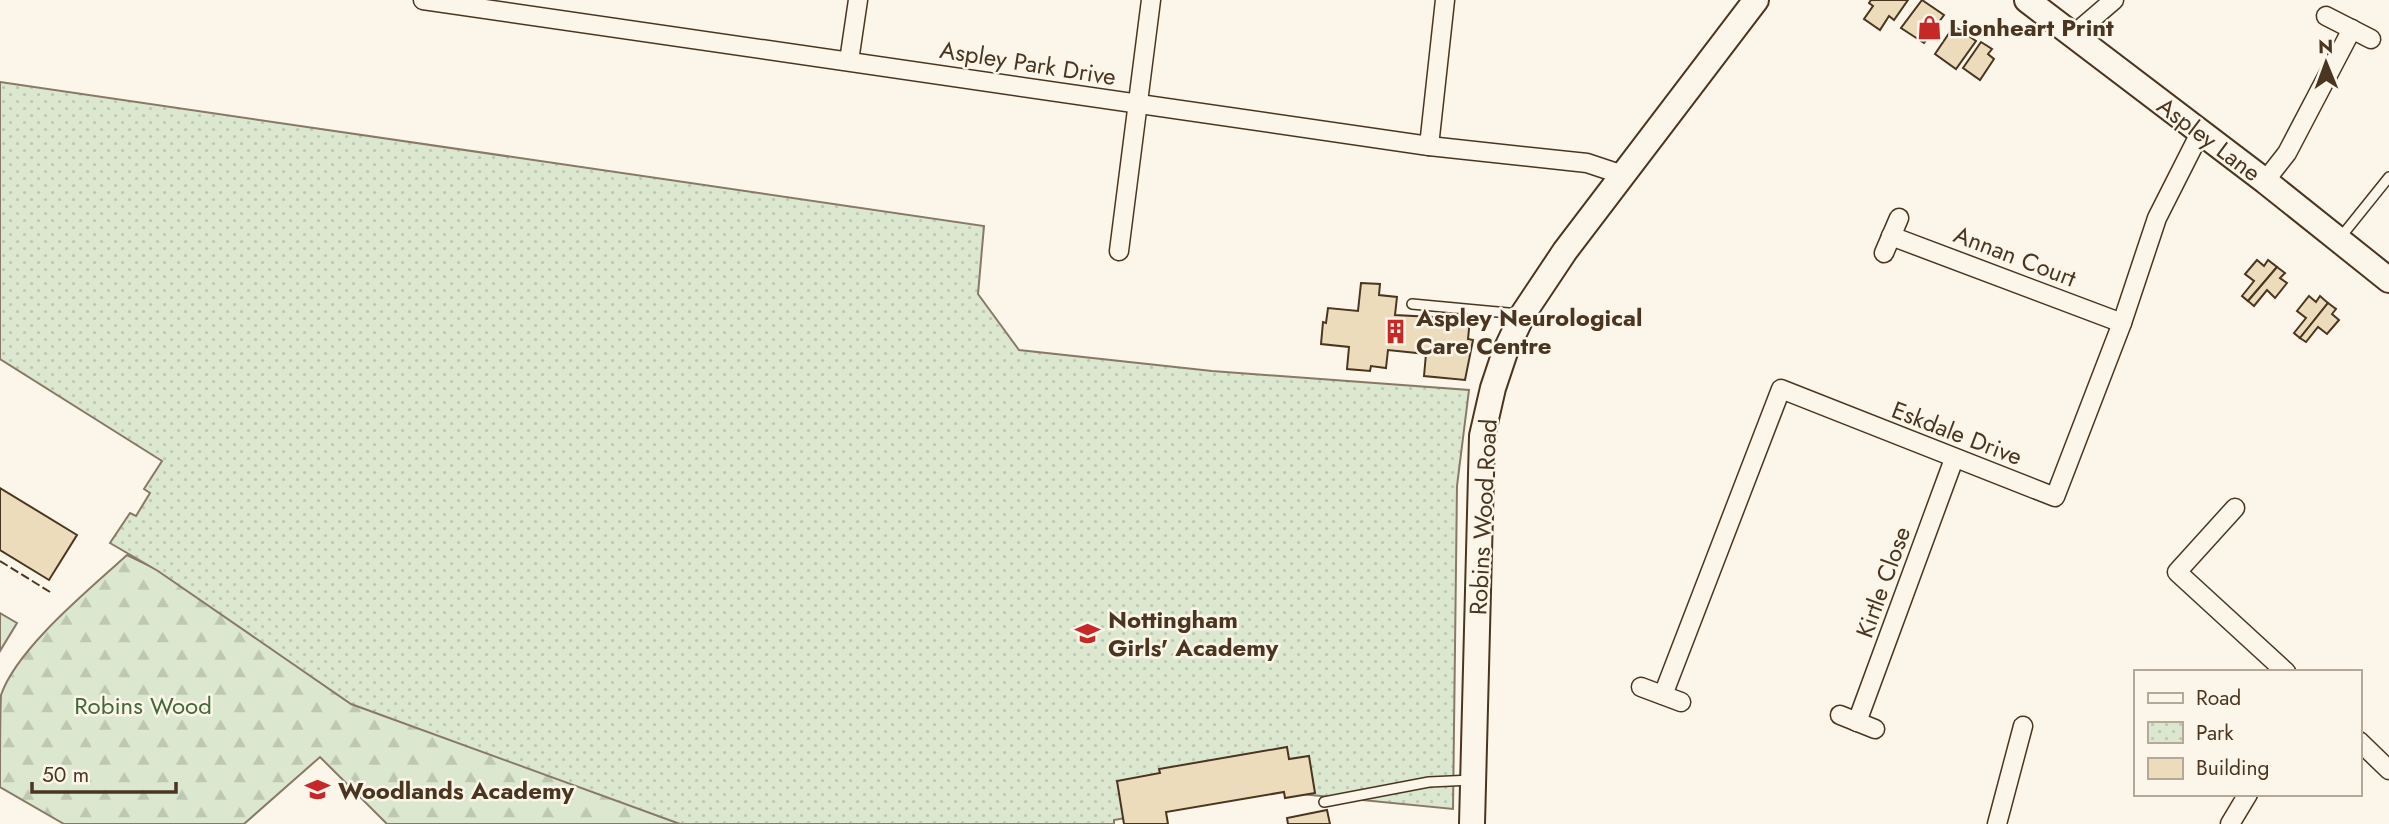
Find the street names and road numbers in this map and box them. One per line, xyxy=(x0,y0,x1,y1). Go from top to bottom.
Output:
street label: Aspley Park Drive xyxy=(937,32,1119,94)
street label: Aspley Lane xyxy=(2150,88,2268,190)
street label: Annan Court xyxy=(1949,217,2081,295)
street label: Eskdale Drive xyxy=(1887,392,2027,474)
street label: Robins Wood Road xyxy=(1460,418,1506,616)
street label: Kirtle Close xyxy=(1847,522,1919,642)

